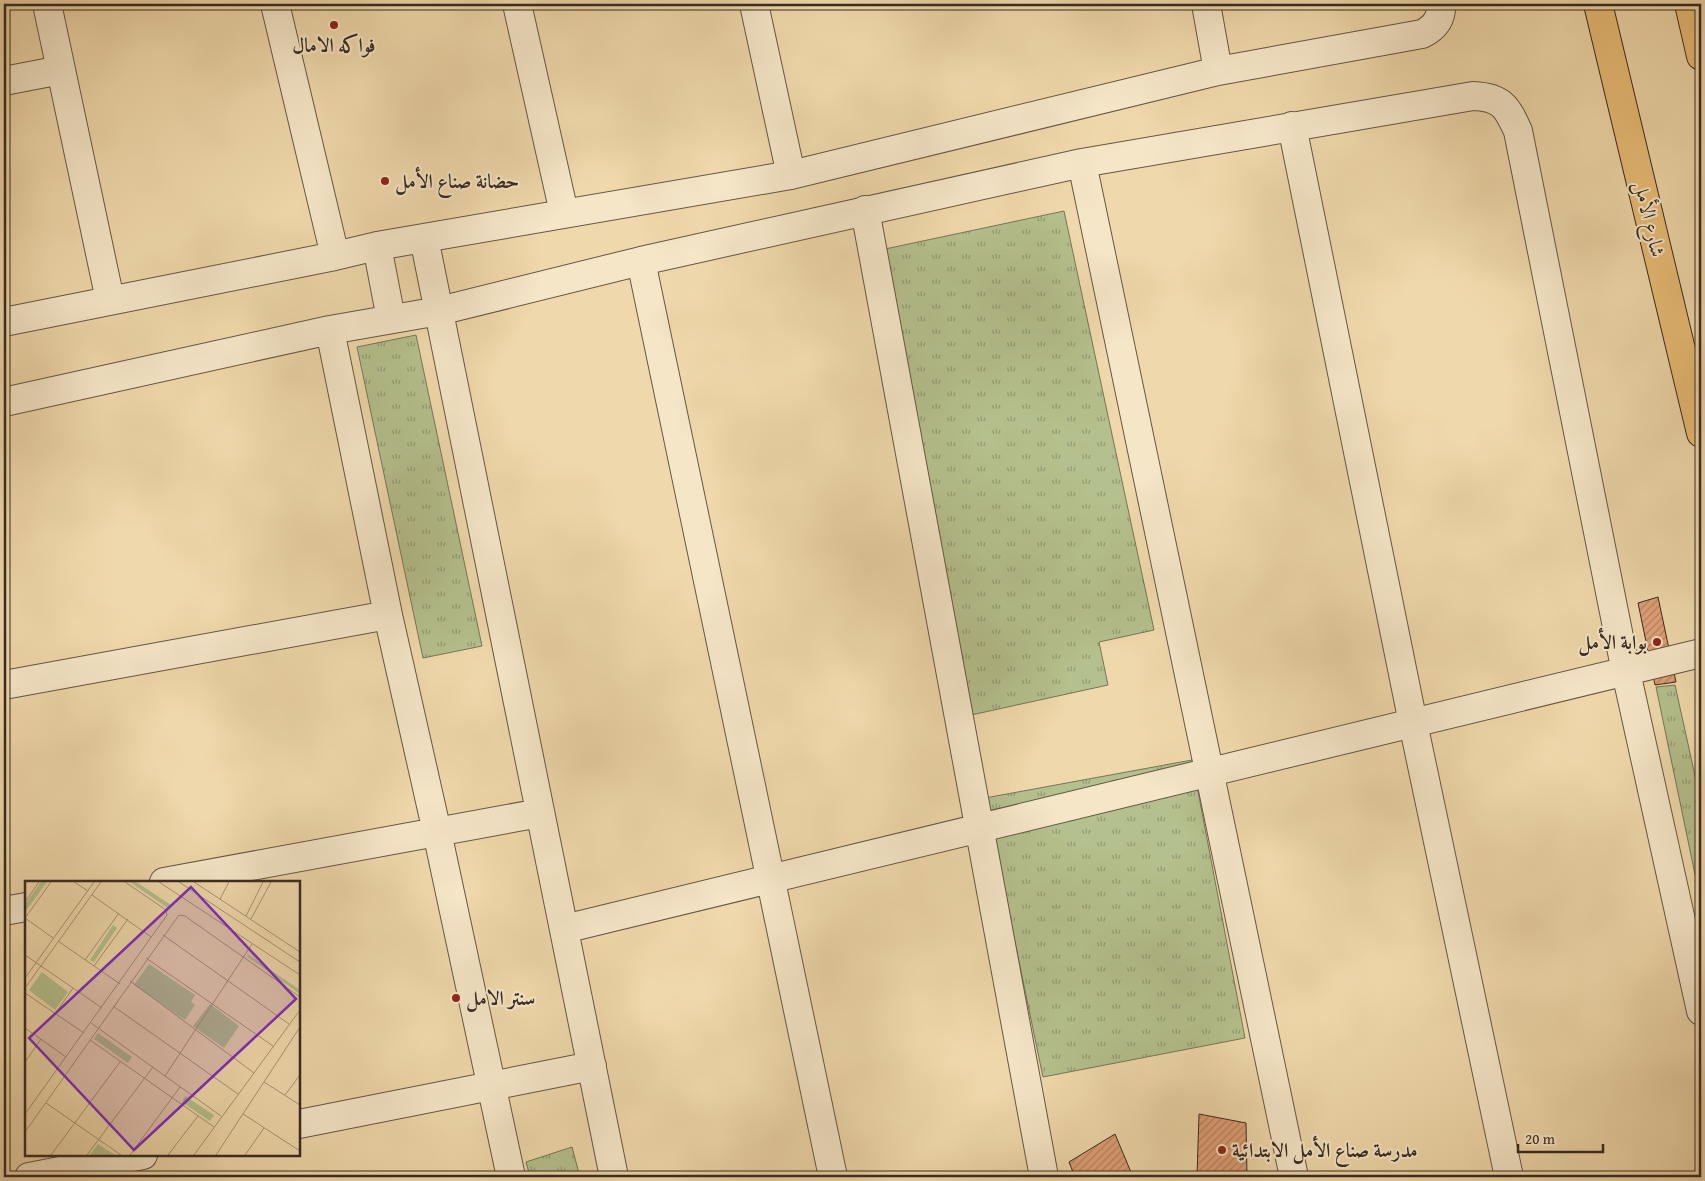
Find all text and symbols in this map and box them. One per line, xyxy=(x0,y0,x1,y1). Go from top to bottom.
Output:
marker: فواكه الامال xyxy=(328,19,340,31)
place label: فواكه الامال xyxy=(292,30,376,59)
place label: حضانة صناع الأمل xyxy=(395,166,519,198)
marker: حضانة صناع الأمل xyxy=(379,175,391,187)
street label: شارع الأمل xyxy=(1624,178,1673,261)
place label: بوابة الأمل xyxy=(1578,627,1647,656)
marker: بوابة الأمل xyxy=(1651,636,1663,648)
inset map xyxy=(25,881,300,1156)
place label: سنتر الامل xyxy=(466,983,535,1012)
marker: سنتر الامل xyxy=(450,992,462,1004)
scale bar xyxy=(1518,1121,1602,1153)
text: 20 m xyxy=(1525,1128,1556,1149)
place label: مدرسة صناع الأمل الابتدائية xyxy=(1232,1135,1418,1167)
marker: مدرسة صناع الأمل الابتدائية xyxy=(1216,1144,1228,1156)

